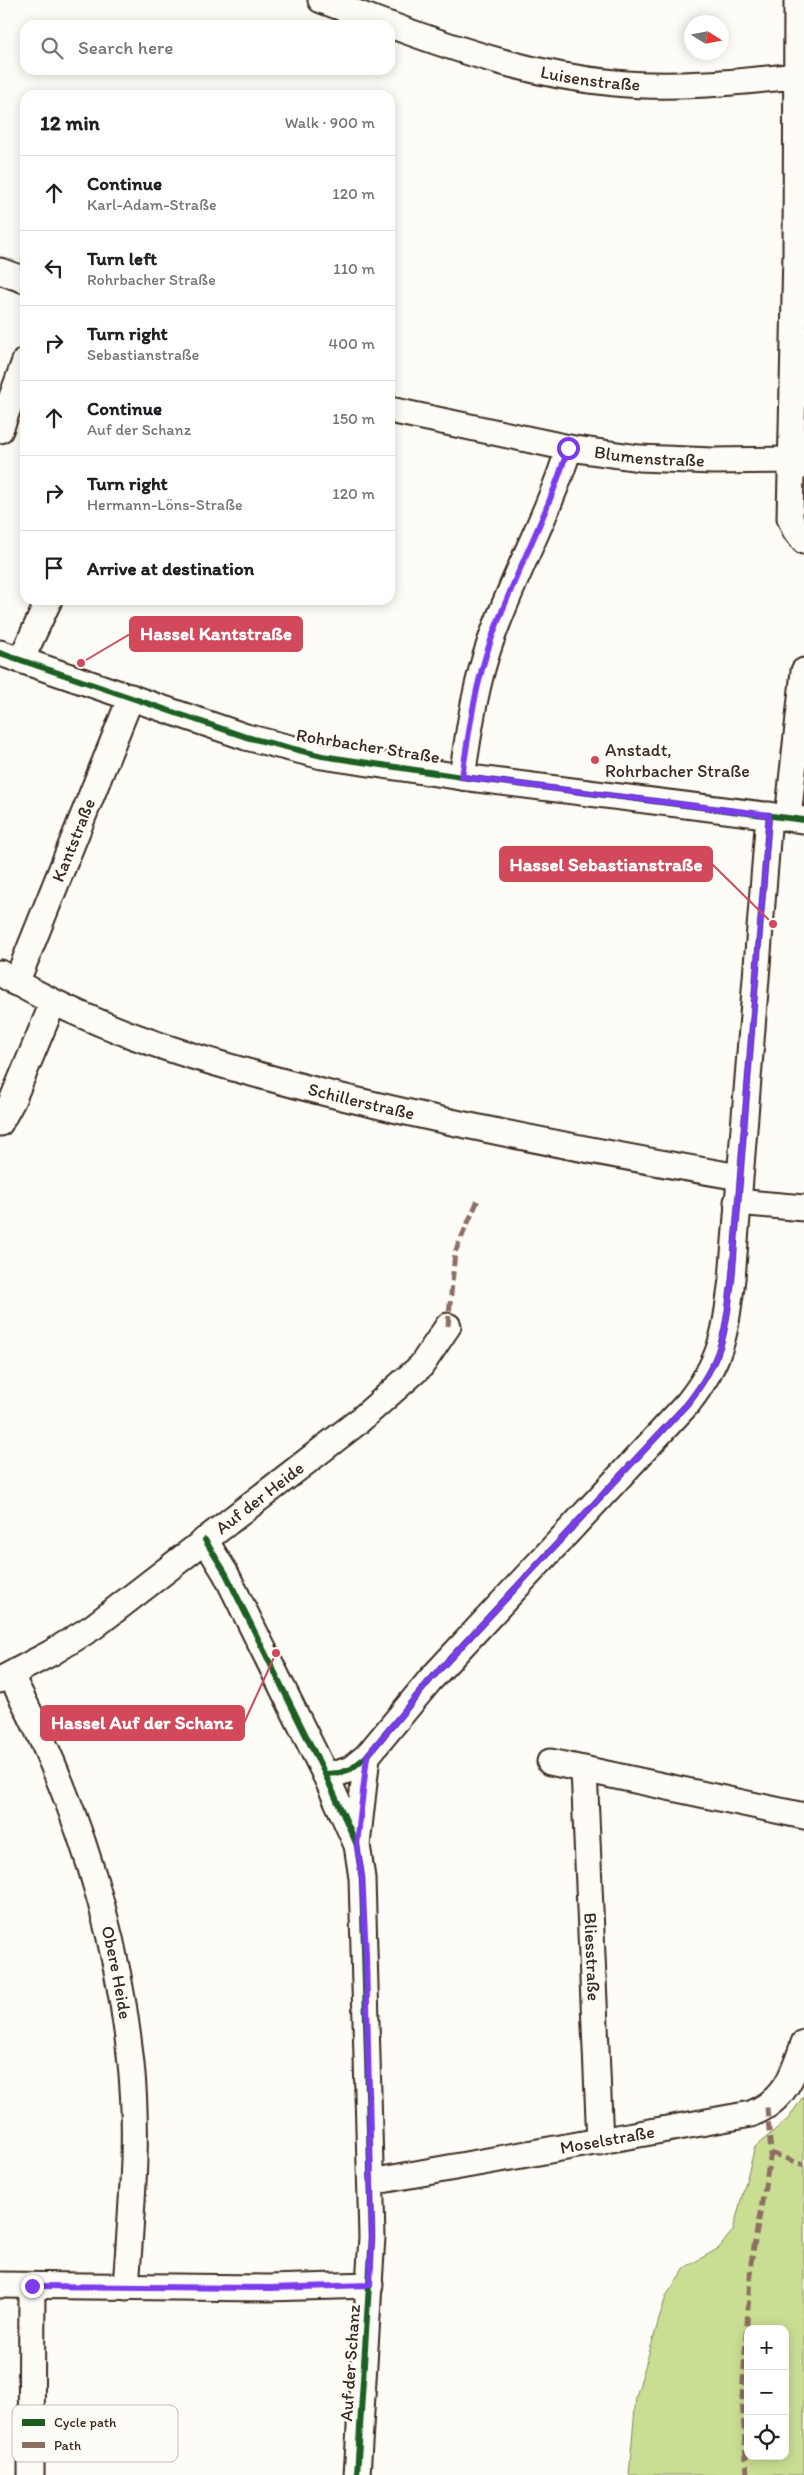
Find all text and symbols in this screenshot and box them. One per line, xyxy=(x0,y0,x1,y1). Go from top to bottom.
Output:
north arrow xyxy=(684,15,729,60)
search box xyxy=(20,20,395,75)
icon: search xyxy=(38,34,66,62)
text: Search here xyxy=(78,36,173,59)
street label: Luisenstraße xyxy=(538,61,641,96)
text: 12 min xyxy=(40,110,100,135)
text: Walk · 900 m xyxy=(285,113,375,132)
text: Continue xyxy=(87,172,162,195)
icon: ahead xyxy=(40,179,68,207)
text: 120 m xyxy=(332,184,375,203)
text: Karl-Adam-Straße xyxy=(87,195,217,214)
text: Turn left xyxy=(87,247,157,270)
icon: left xyxy=(40,254,68,282)
text: 110 m xyxy=(333,259,375,278)
text: Rohrbacher Straße xyxy=(87,270,216,289)
text: Turn right xyxy=(87,322,168,345)
icon: right xyxy=(40,329,68,357)
text: 400 m xyxy=(329,334,375,353)
text: Sebastianstraße xyxy=(87,345,199,364)
text: Continue xyxy=(87,397,162,420)
icon: ahead xyxy=(40,404,68,432)
text: 150 m xyxy=(332,409,375,428)
text: Auf der Schanz xyxy=(87,420,191,439)
route start xyxy=(557,437,580,460)
street label: Blumenstraße xyxy=(593,441,705,472)
text: Turn right xyxy=(87,472,168,495)
icon: right xyxy=(40,479,68,507)
text: 120 m xyxy=(332,484,375,503)
text: Hermann-Löns-Straße xyxy=(87,495,243,514)
icon: arrive xyxy=(40,554,68,582)
text: Arrive at destination xyxy=(87,557,254,580)
callout: Hassel Kantstraße xyxy=(130,617,302,651)
text: Hassel Kantstraße xyxy=(140,622,292,645)
street label: Rohrbacher Straße xyxy=(295,724,441,768)
place label: Anstadt, Rohrbacher Straße xyxy=(605,739,750,782)
marker: Anstadt, Rohrbacher Straße xyxy=(589,754,601,766)
street label: Kantstraße xyxy=(47,795,100,885)
callout: Hassel Sebastianstraße xyxy=(500,847,712,881)
text: Hassel Sebastianstraße xyxy=(509,853,703,876)
street label: Schillerstraße xyxy=(306,1078,417,1125)
street label: Auf der Heide xyxy=(211,1457,308,1539)
callout: Hassel Auf der Schanz xyxy=(41,1706,244,1740)
text: Hassel Auf der Schanz xyxy=(51,1711,233,1734)
street label: Bliesstraße xyxy=(579,1912,605,2002)
street label: Obere Heide xyxy=(96,1924,136,2021)
street label: Moselstraße xyxy=(558,2120,656,2159)
route end xyxy=(21,2275,44,2298)
street label: Auf der Schanz xyxy=(335,2303,365,2422)
map controls xyxy=(744,2325,789,2460)
button: + xyxy=(744,2325,789,2370)
button: − xyxy=(744,2370,789,2415)
legend xyxy=(12,2405,178,2462)
text: Cycle path xyxy=(54,2414,117,2431)
button: locate xyxy=(744,2415,789,2460)
text: Path xyxy=(54,2437,81,2454)

